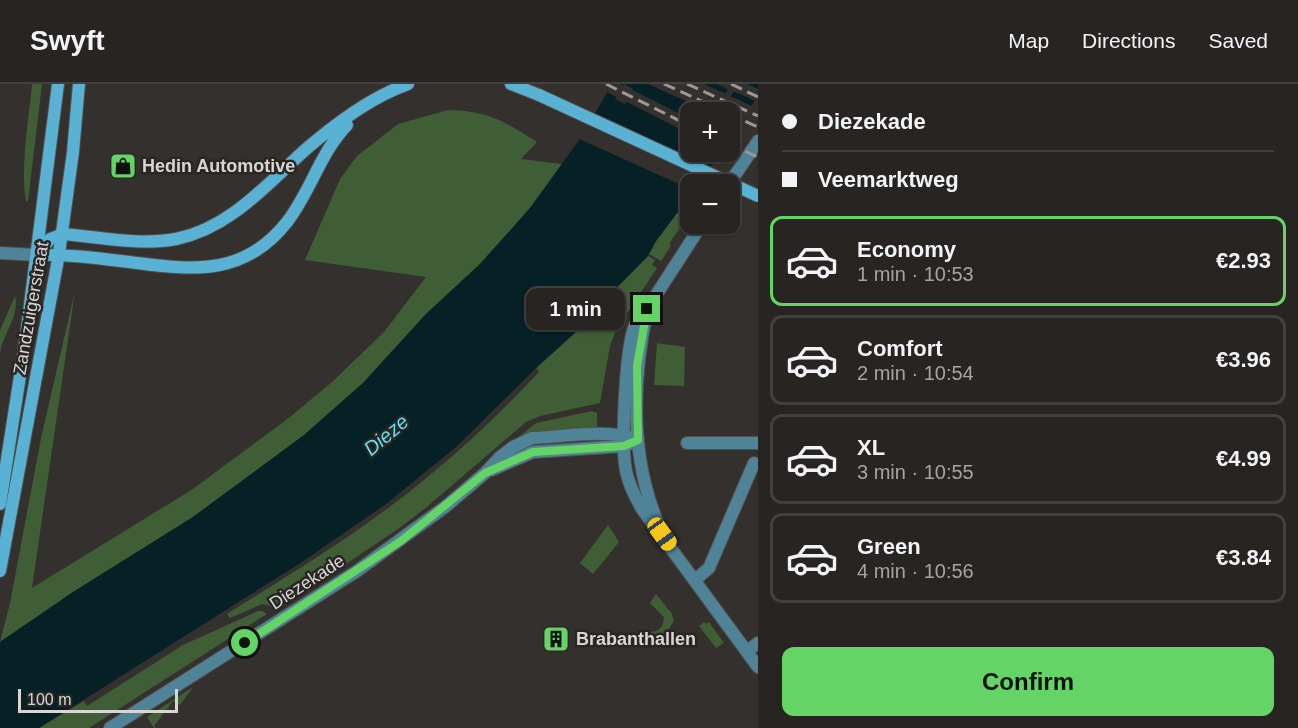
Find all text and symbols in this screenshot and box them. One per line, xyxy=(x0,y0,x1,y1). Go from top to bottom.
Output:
text: Swyft xyxy=(30,25,105,56)
text: Map xyxy=(1008,29,1049,52)
text: Directions xyxy=(1082,29,1175,52)
text: Saved xyxy=(1208,29,1268,52)
map controls xyxy=(680,102,740,234)
button: + xyxy=(680,102,740,162)
text: Diezekade xyxy=(818,109,926,134)
shop icon: Hedin Automotive xyxy=(108,151,138,181)
place label: Hedin Automotive xyxy=(142,156,295,176)
text: Veemarktweg xyxy=(818,167,959,192)
button: − xyxy=(680,174,740,234)
icon: car xyxy=(785,234,839,288)
text: Economy xyxy=(857,237,956,262)
street label: Zandzuigerstraat xyxy=(9,240,53,376)
text: €2.93 xyxy=(1216,248,1271,273)
text: 1 min · 10:53 xyxy=(857,263,974,285)
callout: 1 min xyxy=(527,288,626,330)
route end xyxy=(633,295,660,322)
text: 1 min xyxy=(549,298,602,320)
icon: car xyxy=(785,333,839,387)
text: Comfort xyxy=(857,336,943,361)
text: €3.96 xyxy=(1216,347,1271,372)
text: 2 min · 10:54 xyxy=(857,362,974,384)
water label: Dieze xyxy=(359,410,413,460)
icon: car xyxy=(785,432,839,486)
text: XL xyxy=(857,435,885,460)
text: €4.99 xyxy=(1216,446,1271,471)
text: 3 min · 10:55 xyxy=(857,461,974,483)
car xyxy=(644,514,680,554)
icon: car xyxy=(785,531,839,585)
text: Green xyxy=(857,534,921,559)
text: €3.84 xyxy=(1216,545,1271,570)
street label: Diezekade xyxy=(266,550,348,614)
text: 4 min · 10:56 xyxy=(857,560,974,582)
building icon: Brabanthallen xyxy=(541,624,571,654)
route start xyxy=(231,629,258,656)
place label: Brabanthallen xyxy=(576,629,696,649)
button: Confirm xyxy=(782,647,1274,716)
scale bar xyxy=(18,686,178,714)
text: 100 m xyxy=(27,691,71,708)

